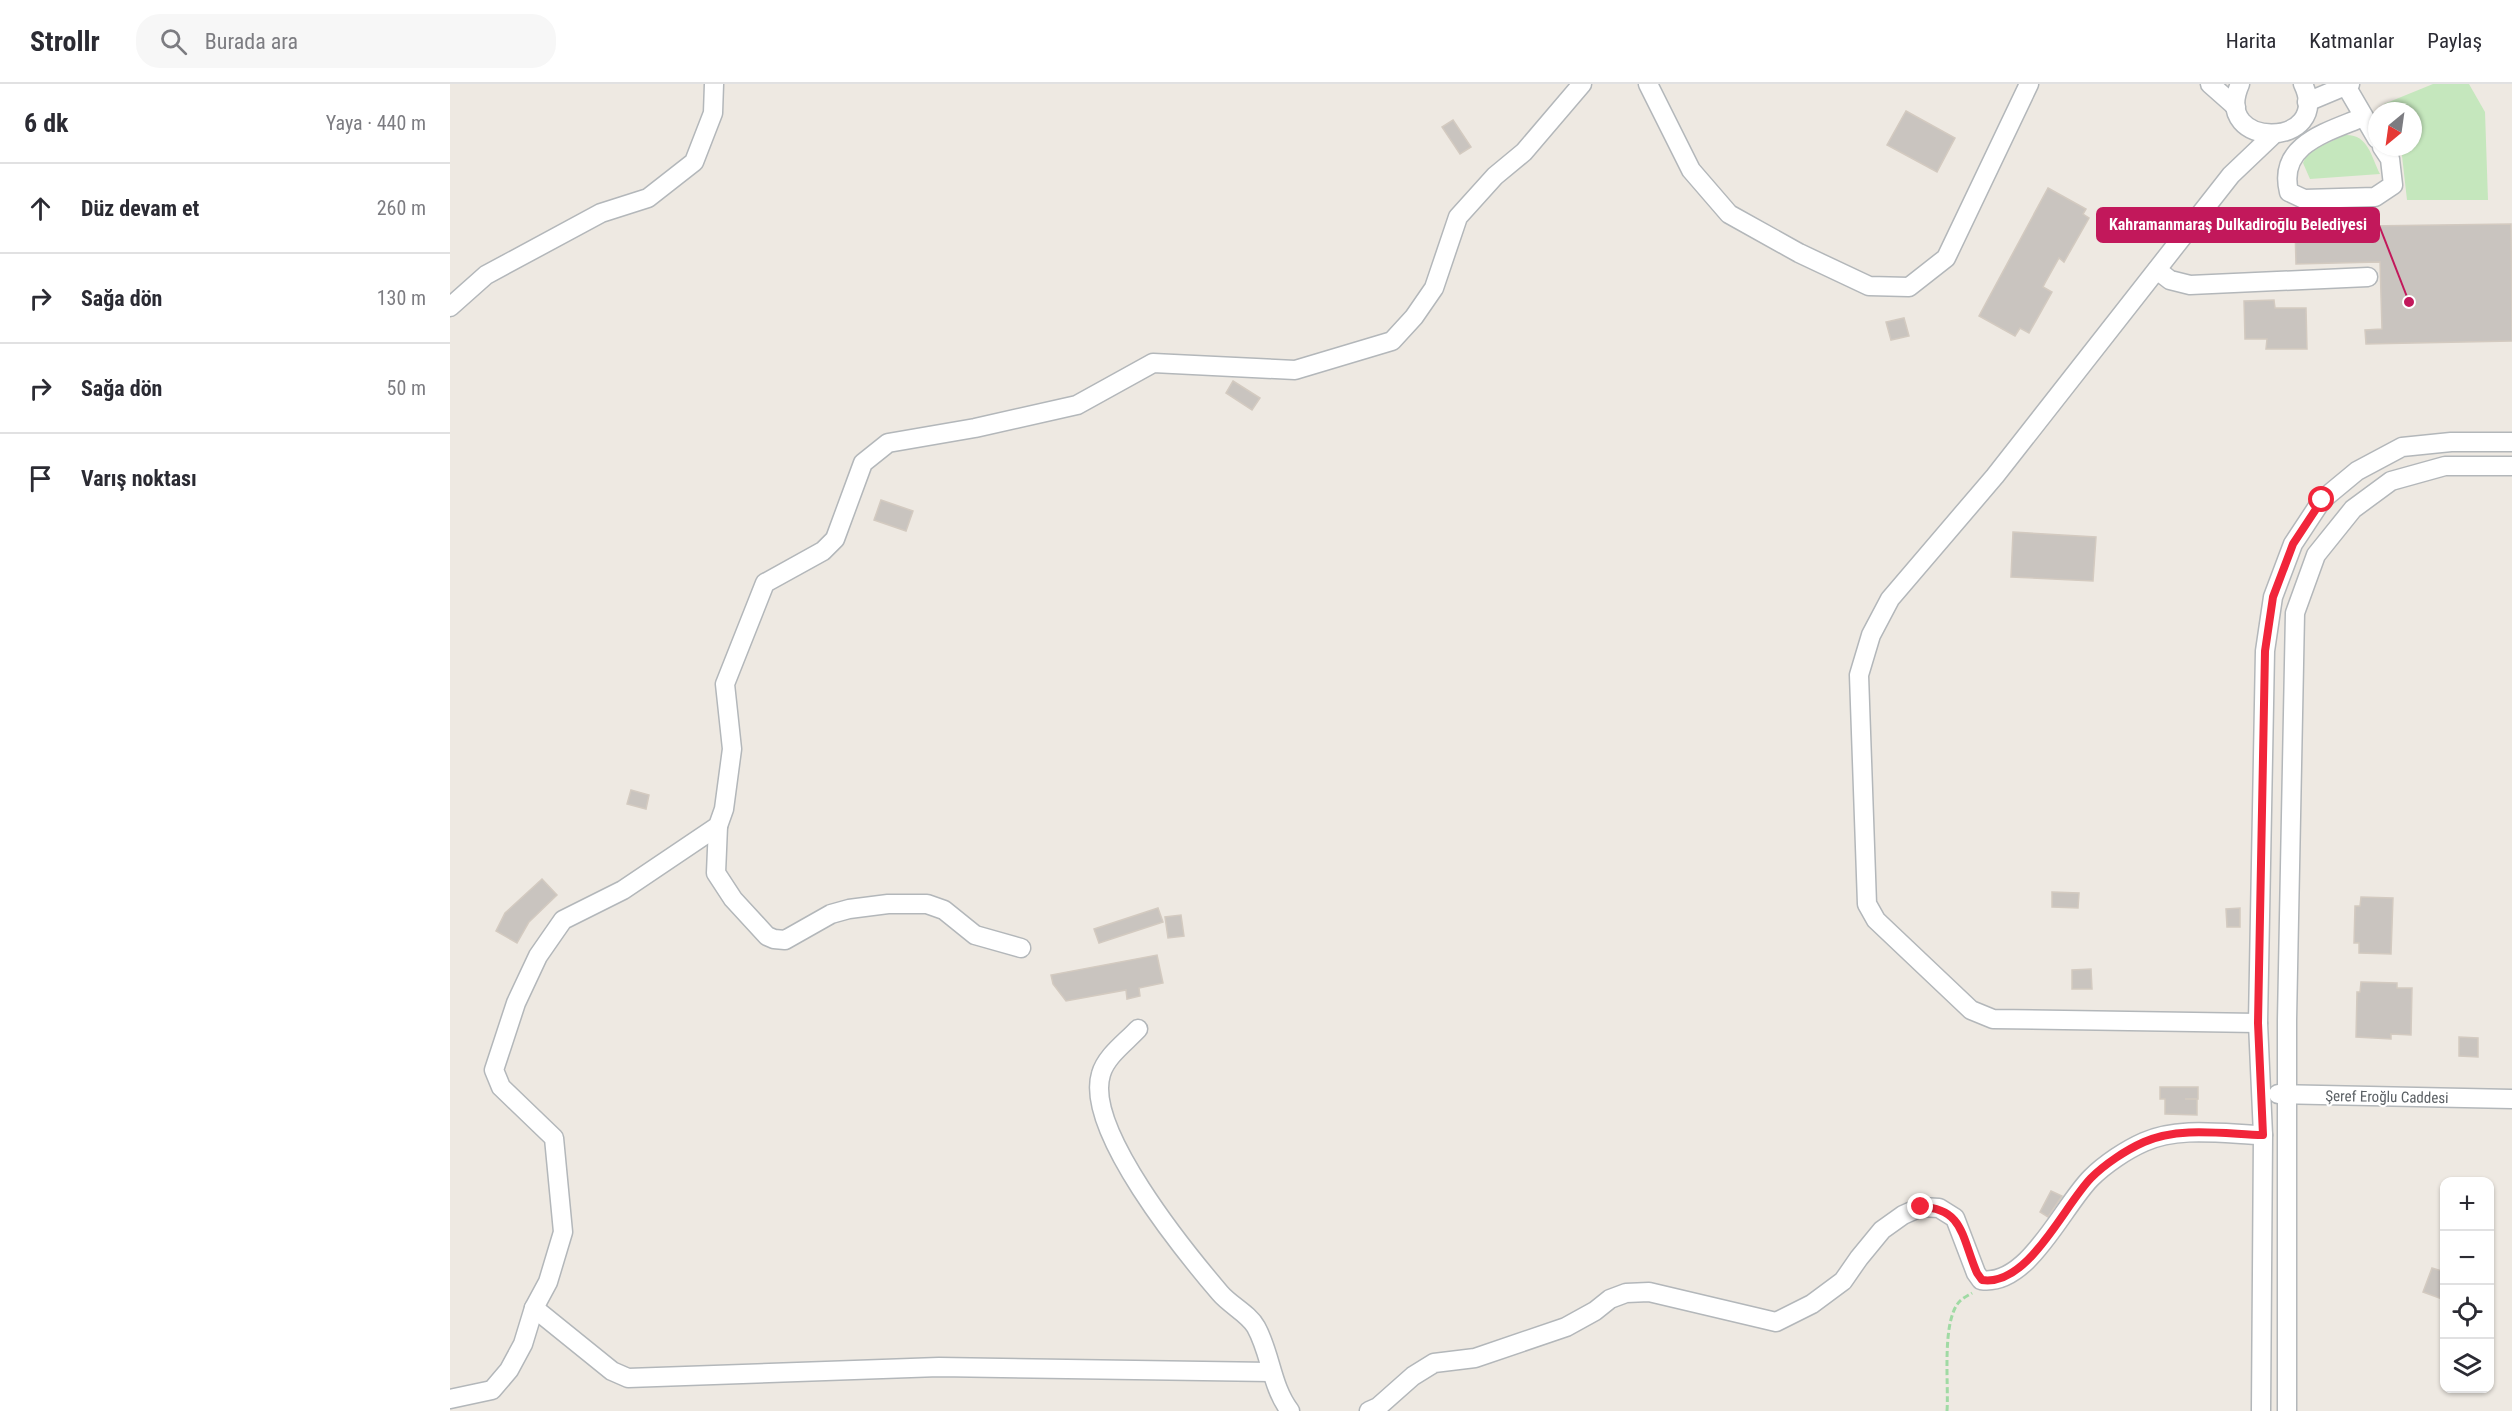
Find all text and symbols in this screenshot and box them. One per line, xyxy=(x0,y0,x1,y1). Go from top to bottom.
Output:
search box xyxy=(136,14,556,68)
text: Strollr xyxy=(30,25,100,58)
icon: search xyxy=(157,25,190,58)
text: Burada ara xyxy=(205,29,298,54)
text: Harita xyxy=(2226,29,2276,53)
text: Katmanlar xyxy=(2309,29,2394,53)
text: Paylaş xyxy=(2427,29,2482,53)
north arrow xyxy=(2368,102,2422,156)
text: 6 dk xyxy=(24,108,68,138)
text: Yaya · 440 m xyxy=(326,111,426,135)
icon: ahead xyxy=(24,192,57,225)
text: Düz devam et xyxy=(81,196,199,221)
text: 260 m xyxy=(377,196,426,220)
callout: Kahramanmaraş Dulkadiroğlu Belediyesi xyxy=(2097,208,2379,242)
text: Kahramanmaraş Dulkadiroğlu Belediyesi xyxy=(2109,215,2367,234)
icon: right xyxy=(24,282,57,315)
text: Sağa dön xyxy=(81,286,162,311)
text: 130 m xyxy=(377,286,426,310)
icon: right xyxy=(24,372,57,405)
text: Sağa dön xyxy=(81,376,162,401)
text: 50 m xyxy=(387,376,426,400)
icon: arrive xyxy=(24,462,57,495)
text: Varış noktası xyxy=(81,466,197,491)
route start xyxy=(2308,486,2334,512)
street label: Şeref Eroğlu Caddesi xyxy=(2325,1087,2449,1107)
map controls xyxy=(2440,1177,2494,1393)
button: + xyxy=(2440,1177,2494,1231)
route end xyxy=(1907,1193,1933,1219)
button: − xyxy=(2440,1231,2494,1285)
button: locate xyxy=(2440,1285,2494,1339)
button: layers xyxy=(2440,1339,2494,1393)

